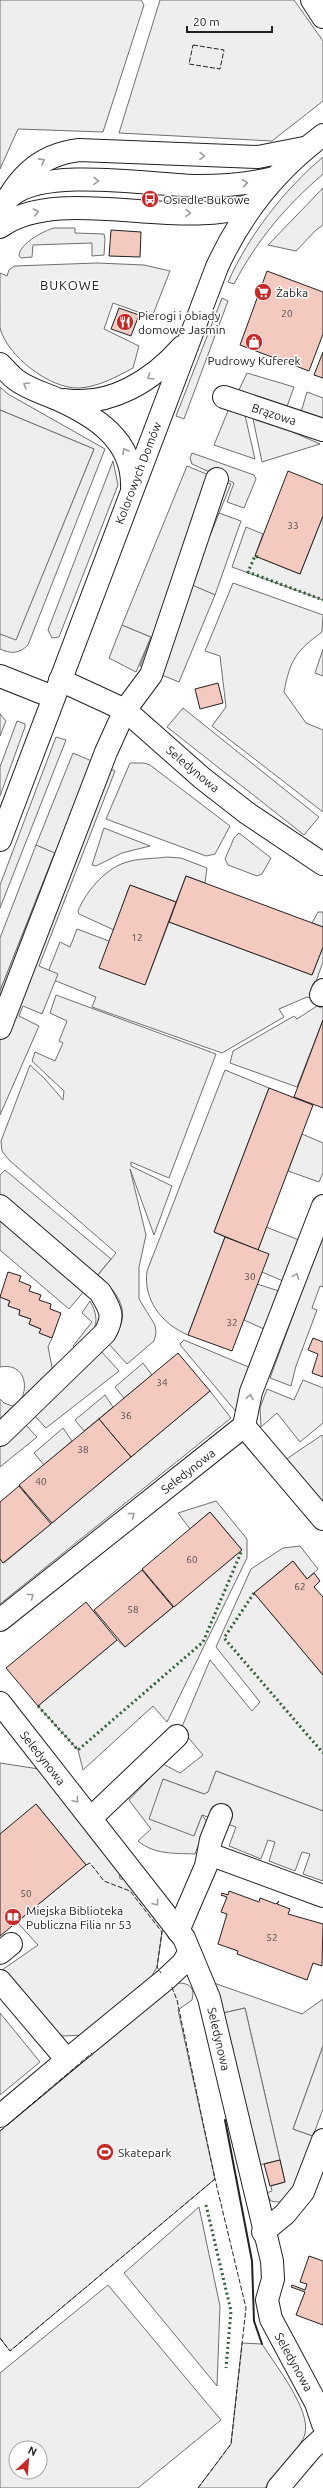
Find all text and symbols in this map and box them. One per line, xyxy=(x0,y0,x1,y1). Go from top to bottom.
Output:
scale bar xyxy=(187,8,272,34)
text: 20 m xyxy=(193,15,220,28)
one-way arrow xyxy=(199,152,205,160)
one-way arrow xyxy=(38,159,45,166)
one-way arrow xyxy=(93,176,100,185)
one-way arrow xyxy=(242,179,248,188)
bus stop icon: Osiedle Bukowe xyxy=(140,189,160,209)
place label: Osiedle Bukowe xyxy=(163,193,250,206)
one-way arrow xyxy=(32,208,39,216)
one-way arrow xyxy=(185,209,191,217)
district label: BUKOWE xyxy=(40,278,100,292)
supermarket icon: Żabka xyxy=(253,282,273,302)
place label: Żabka xyxy=(276,286,308,299)
house number: 20 xyxy=(281,308,293,319)
place label: Pierogi i obiady domowe Jasmin xyxy=(138,309,225,336)
restaurant icon: Pierogi i obiady domowe Jasmin xyxy=(115,312,135,332)
shop icon: Pudrowy Kuferek xyxy=(244,332,264,352)
place label: Pudrowy Kuferek xyxy=(207,354,301,367)
one-way arrow xyxy=(147,372,154,379)
one-way arrow xyxy=(23,383,30,390)
street label: Brązowa xyxy=(250,401,298,427)
street label: Kolorowych Domów xyxy=(112,419,164,526)
one-way arrow xyxy=(122,448,129,455)
house number: 33 xyxy=(287,520,299,531)
street label: Seledynowa xyxy=(164,743,222,795)
house number: 12 xyxy=(131,932,143,943)
house number: 30 xyxy=(244,1271,256,1282)
one-way arrow xyxy=(291,1272,299,1279)
house number: 32 xyxy=(226,1317,238,1328)
house number: 34 xyxy=(156,1377,168,1388)
one-way arrow xyxy=(245,1394,253,1401)
house number: 36 xyxy=(120,1410,132,1421)
house number: 38 xyxy=(77,1444,89,1455)
street label: Seledynowa xyxy=(158,1446,218,1496)
house number: 40 xyxy=(35,1476,47,1487)
one-way arrow xyxy=(128,1513,135,1520)
house number: 60 xyxy=(186,1554,198,1565)
house number: 62 xyxy=(294,1581,306,1592)
one-way arrow xyxy=(26,1593,33,1600)
house number: 58 xyxy=(127,1604,139,1615)
street label: Seledynowa xyxy=(18,1728,68,1788)
one-way arrow xyxy=(72,1795,79,1803)
house number: 50 xyxy=(20,1888,32,1899)
one-way arrow xyxy=(151,1898,158,1905)
place label: Miejska Biblioteka Publiczna Filia nr 53 xyxy=(26,1904,132,1931)
library icon: Miejska Biblioteka Publiczna Filia nr 53 xyxy=(3,1907,23,1927)
house number: 52 xyxy=(266,1932,278,1943)
street label: Seledynowa xyxy=(205,2006,233,2072)
sports icon: Skatepark xyxy=(95,2142,115,2162)
place label: Skatepark xyxy=(118,2146,172,2159)
street label: Seledynowa xyxy=(273,2331,315,2393)
north arrow xyxy=(8,2440,48,2480)
text: N xyxy=(26,2444,39,2458)

